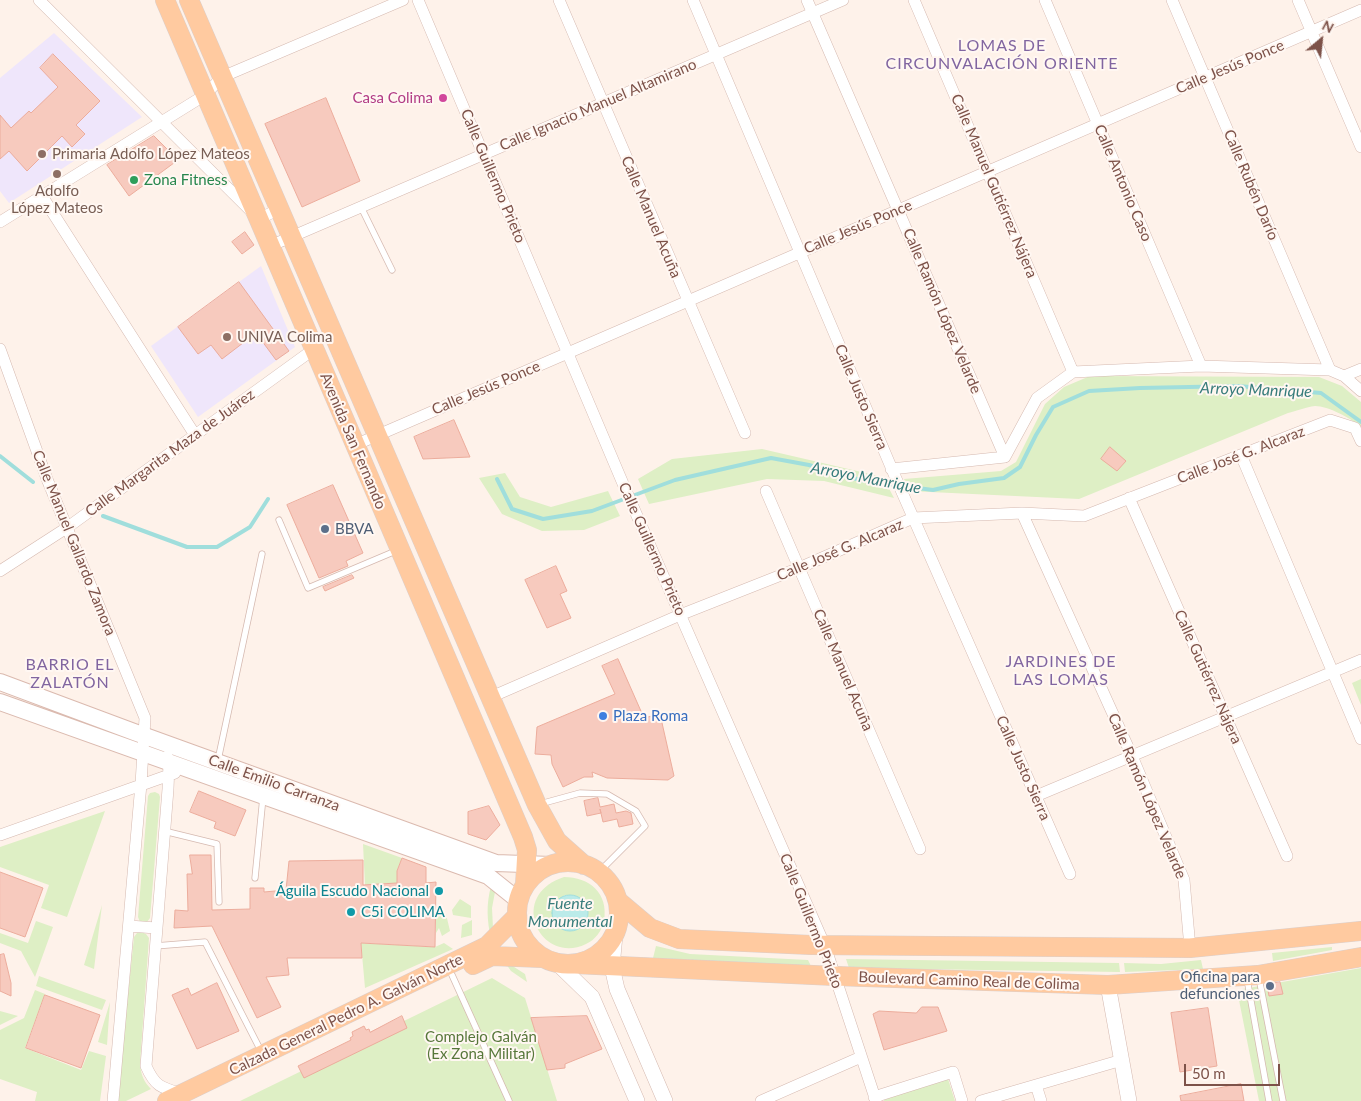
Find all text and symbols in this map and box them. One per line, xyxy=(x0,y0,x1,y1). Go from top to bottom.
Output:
north arrow xyxy=(1296,15,1346,65)
text: N xyxy=(1320,16,1337,36)
district label: LOMAS DE CIRCUNVALACIÓN ORIENTE xyxy=(883,36,1121,74)
street label: Calle Jesús Ponce xyxy=(1173,36,1287,98)
street label: Calle Ignacio Manuel Altamirano xyxy=(497,55,699,155)
place label: Casa Colima xyxy=(352,89,433,107)
street label: Calle Manuel Gutiérrez Nájera xyxy=(947,91,1041,281)
marker: Casa Colima xyxy=(437,92,449,104)
street label: Calle Guillermo Prieto xyxy=(457,106,529,246)
street label: Calle Antonio Caso xyxy=(1090,122,1156,244)
street label: Calle Rubén Darío xyxy=(1220,127,1282,243)
place label: Primaria Adolfo López Mateos xyxy=(52,145,250,163)
marker: Primaria Adolfo López Mateos xyxy=(36,148,48,160)
street label: Calle Manuel Acuña xyxy=(617,153,685,281)
marker: Adolfo López Mateos xyxy=(51,168,63,180)
place label: Zona Fitness xyxy=(144,171,228,189)
marker: Zona Fitness xyxy=(128,174,140,186)
place label: Adolfo López Mateos xyxy=(11,182,103,217)
street label: Calle Jesús Ponce xyxy=(801,196,915,258)
street label: Calle Ramón López Velarde xyxy=(899,225,985,397)
place label: UNIVA Colima xyxy=(237,328,332,346)
marker: UNIVA Colima xyxy=(221,331,233,343)
street label: Calle Justo Sierra xyxy=(831,342,891,452)
street label: Calle Jesús Ponce xyxy=(429,357,543,419)
street label: Avenida San Fernando xyxy=(316,370,390,512)
water label: Arroyo Manrique xyxy=(1200,378,1312,402)
street label: Calle Margarita Maza de Juárez xyxy=(82,385,258,521)
street label: Calle José G. Alcaraz xyxy=(1175,422,1307,488)
street label: Calle Manuel Gallardo Zamora xyxy=(28,448,120,638)
water label: Arroyo Manrique xyxy=(809,458,923,498)
street label: Calle Guillermo Prieto xyxy=(615,480,689,618)
street label: Calle José G. Alcaraz xyxy=(774,515,906,585)
place label: BBVA xyxy=(335,520,374,538)
marker: BBVA xyxy=(319,523,331,535)
street label: Calle Manuel Acuña xyxy=(809,606,877,734)
street label: Calle Gutiérrez Nájera xyxy=(1170,607,1246,747)
district label: JARDINES DE LAS LOMAS xyxy=(1004,652,1118,690)
district label: BARRIO EL ZALATÓN xyxy=(24,655,116,693)
place label: Plaza Roma xyxy=(613,707,688,725)
marker: Plaza Roma xyxy=(597,710,609,722)
street label: Calle Ramón López Velarde xyxy=(1104,710,1190,882)
street label: Calle Justo Sierra xyxy=(992,713,1054,823)
street label: Calle Emilio Carranza xyxy=(206,751,342,815)
street label: Calle Guillermo Prieto xyxy=(776,851,846,991)
place label: Águila Escudo Nacional xyxy=(276,882,429,900)
marker: Águila Escudo Nacional xyxy=(433,885,445,897)
water label: Fuente Monumental xyxy=(528,894,612,932)
place label: C5i COLIMA xyxy=(361,903,445,921)
marker: C5i COLIMA xyxy=(345,906,357,918)
street label: Calzada General Pedro A. Galván Norte xyxy=(226,950,466,1080)
street label: Boulevard Camino Real de Colima xyxy=(858,968,1080,994)
place label: Oficina para defunciones xyxy=(1180,968,1260,1003)
marker: Oficina para defunciones xyxy=(1264,980,1276,992)
park label: Complejo Galván (Ex Zona Militar) xyxy=(425,1028,537,1063)
scale bar xyxy=(1186,1054,1282,1086)
text: 50 m xyxy=(1192,1064,1226,1082)

